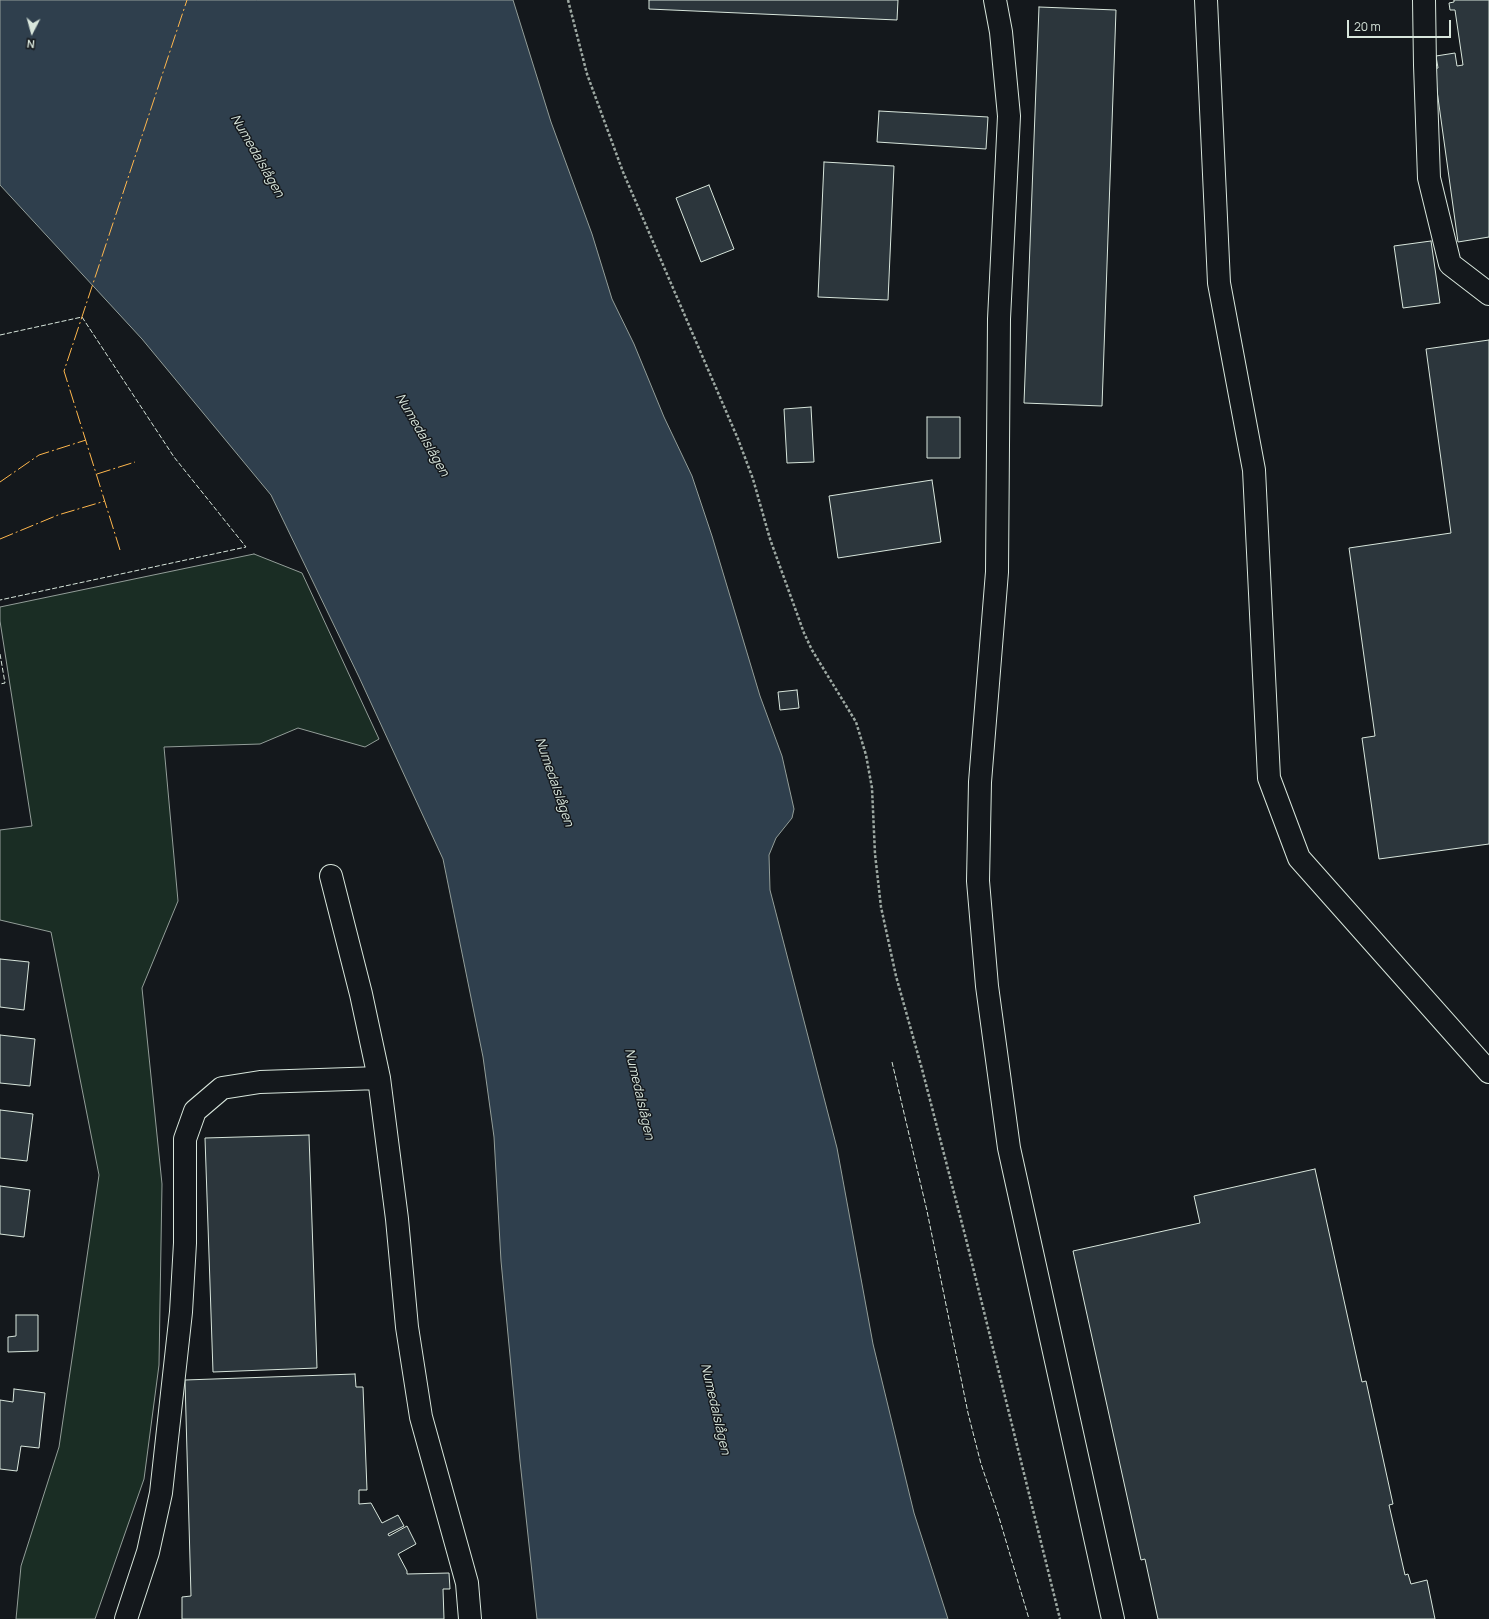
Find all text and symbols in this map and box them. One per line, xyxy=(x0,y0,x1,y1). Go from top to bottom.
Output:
north arrow xyxy=(12,12,52,52)
scale bar xyxy=(1349,12,1453,38)
text: 20 m xyxy=(1354,18,1381,35)
text: N xyxy=(26,37,35,52)
water label: Numedalslågen xyxy=(227,112,287,200)
water label: Numedalslågen xyxy=(392,391,452,479)
water label: Numedalslågen xyxy=(531,735,577,829)
water label: Numedalslågen xyxy=(621,1047,657,1141)
water label: Numedalslågen xyxy=(697,1362,733,1456)

